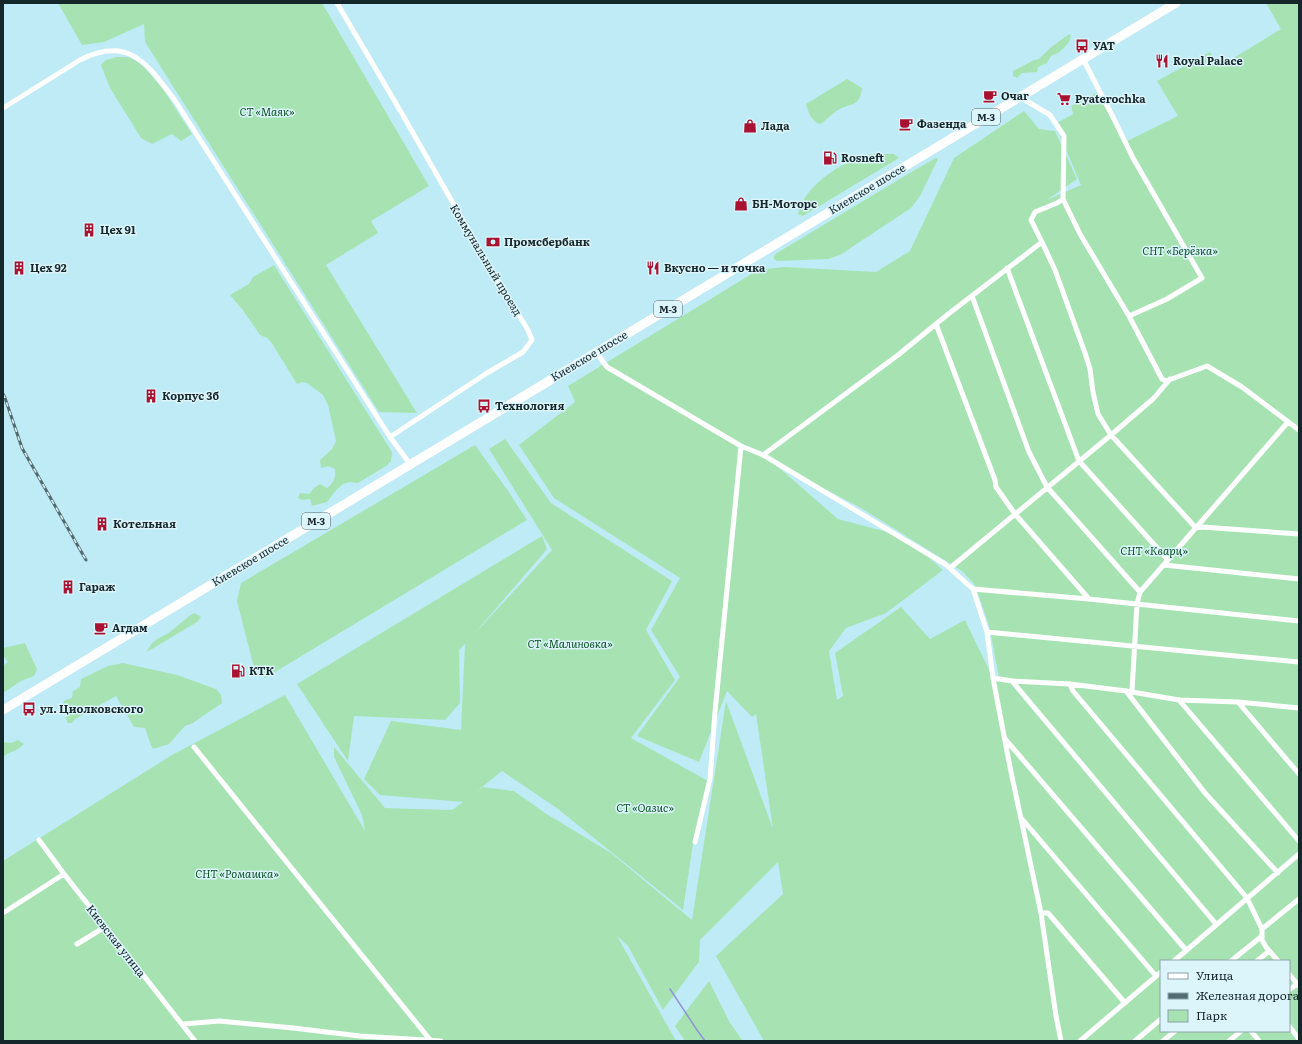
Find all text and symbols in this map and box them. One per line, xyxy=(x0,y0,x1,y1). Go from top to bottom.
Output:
place label: УАТ xyxy=(1093,37,1115,53)
bus stop icon: УАТ xyxy=(1074,38,1090,54)
place label: Royal Palace xyxy=(1173,52,1243,68)
restaurant icon: Royal Palace xyxy=(1154,53,1170,69)
place label: Очаг xyxy=(1001,87,1029,103)
cafe icon: Очаг xyxy=(982,88,998,104)
place label: Pyaterochka xyxy=(1075,90,1146,106)
supermarket icon: Pyaterochka xyxy=(1056,91,1072,107)
park label: СТ «Маяк» xyxy=(240,103,295,119)
road number: М-3 xyxy=(972,109,1000,125)
place label: Фазенда xyxy=(917,115,967,131)
cafe icon: Фазенда xyxy=(898,116,914,132)
place label: Лада xyxy=(761,117,790,133)
shop icon: Лада xyxy=(742,118,758,134)
place label: Rosneft xyxy=(841,149,884,165)
fuel station icon: Rosneft xyxy=(822,150,838,166)
street label: Киевское шоссе xyxy=(825,159,908,217)
place label: БН-Моторс xyxy=(752,195,817,211)
shop icon: БН-Моторс xyxy=(733,196,749,212)
street label: Коммунальный проезд xyxy=(447,201,527,319)
place label: Цех 91 xyxy=(100,221,136,237)
building icon: Цех 91 xyxy=(81,222,97,238)
place label: Промсбербанк xyxy=(504,233,591,249)
bank icon: Промсбербанк xyxy=(485,234,501,250)
park label: СНТ «Берёзка» xyxy=(1142,242,1218,258)
place label: Цех 92 xyxy=(30,259,67,275)
place label: Вкусно — и точка xyxy=(664,259,766,275)
building icon: Цех 92 xyxy=(11,260,27,276)
restaurant icon: Вкусно — и точка xyxy=(645,260,661,276)
road number: М-3 xyxy=(654,301,682,317)
street label: Киевское шоссе xyxy=(547,326,630,384)
place label: Корпус 3б xyxy=(162,387,219,403)
building icon: Корпус 3б xyxy=(143,388,159,404)
place label: Технология xyxy=(495,397,564,413)
bus stop icon: Технология xyxy=(476,398,492,414)
road number: М-3 xyxy=(302,513,330,529)
place label: Котельная xyxy=(113,515,176,531)
building icon: Котельная xyxy=(94,516,110,532)
street label: Киевское шоссе xyxy=(208,531,291,589)
park label: СНТ «Кварц» xyxy=(1120,542,1188,558)
place label: Гараж xyxy=(79,578,116,594)
building icon: Гараж xyxy=(60,579,76,595)
place label: Агдам xyxy=(112,619,148,635)
cafe icon: Агдам xyxy=(93,620,109,636)
park label: СТ «Малиновка» xyxy=(527,635,613,651)
place label: КТК xyxy=(249,662,274,678)
fuel station icon: КТК xyxy=(230,663,246,679)
place label: ул. Циолковского xyxy=(40,700,143,716)
bus stop icon: ул. Циолковского xyxy=(21,701,37,717)
park label: СТ «Оазис» xyxy=(616,799,674,815)
park label: СНТ «Ромашка» xyxy=(195,865,279,881)
street label: Киевская улица xyxy=(83,901,150,980)
legend xyxy=(1160,960,1290,1032)
text: Улица xyxy=(1196,966,1234,984)
text: Железная дорога xyxy=(1196,986,1300,1004)
text: Парк xyxy=(1196,1006,1227,1024)

